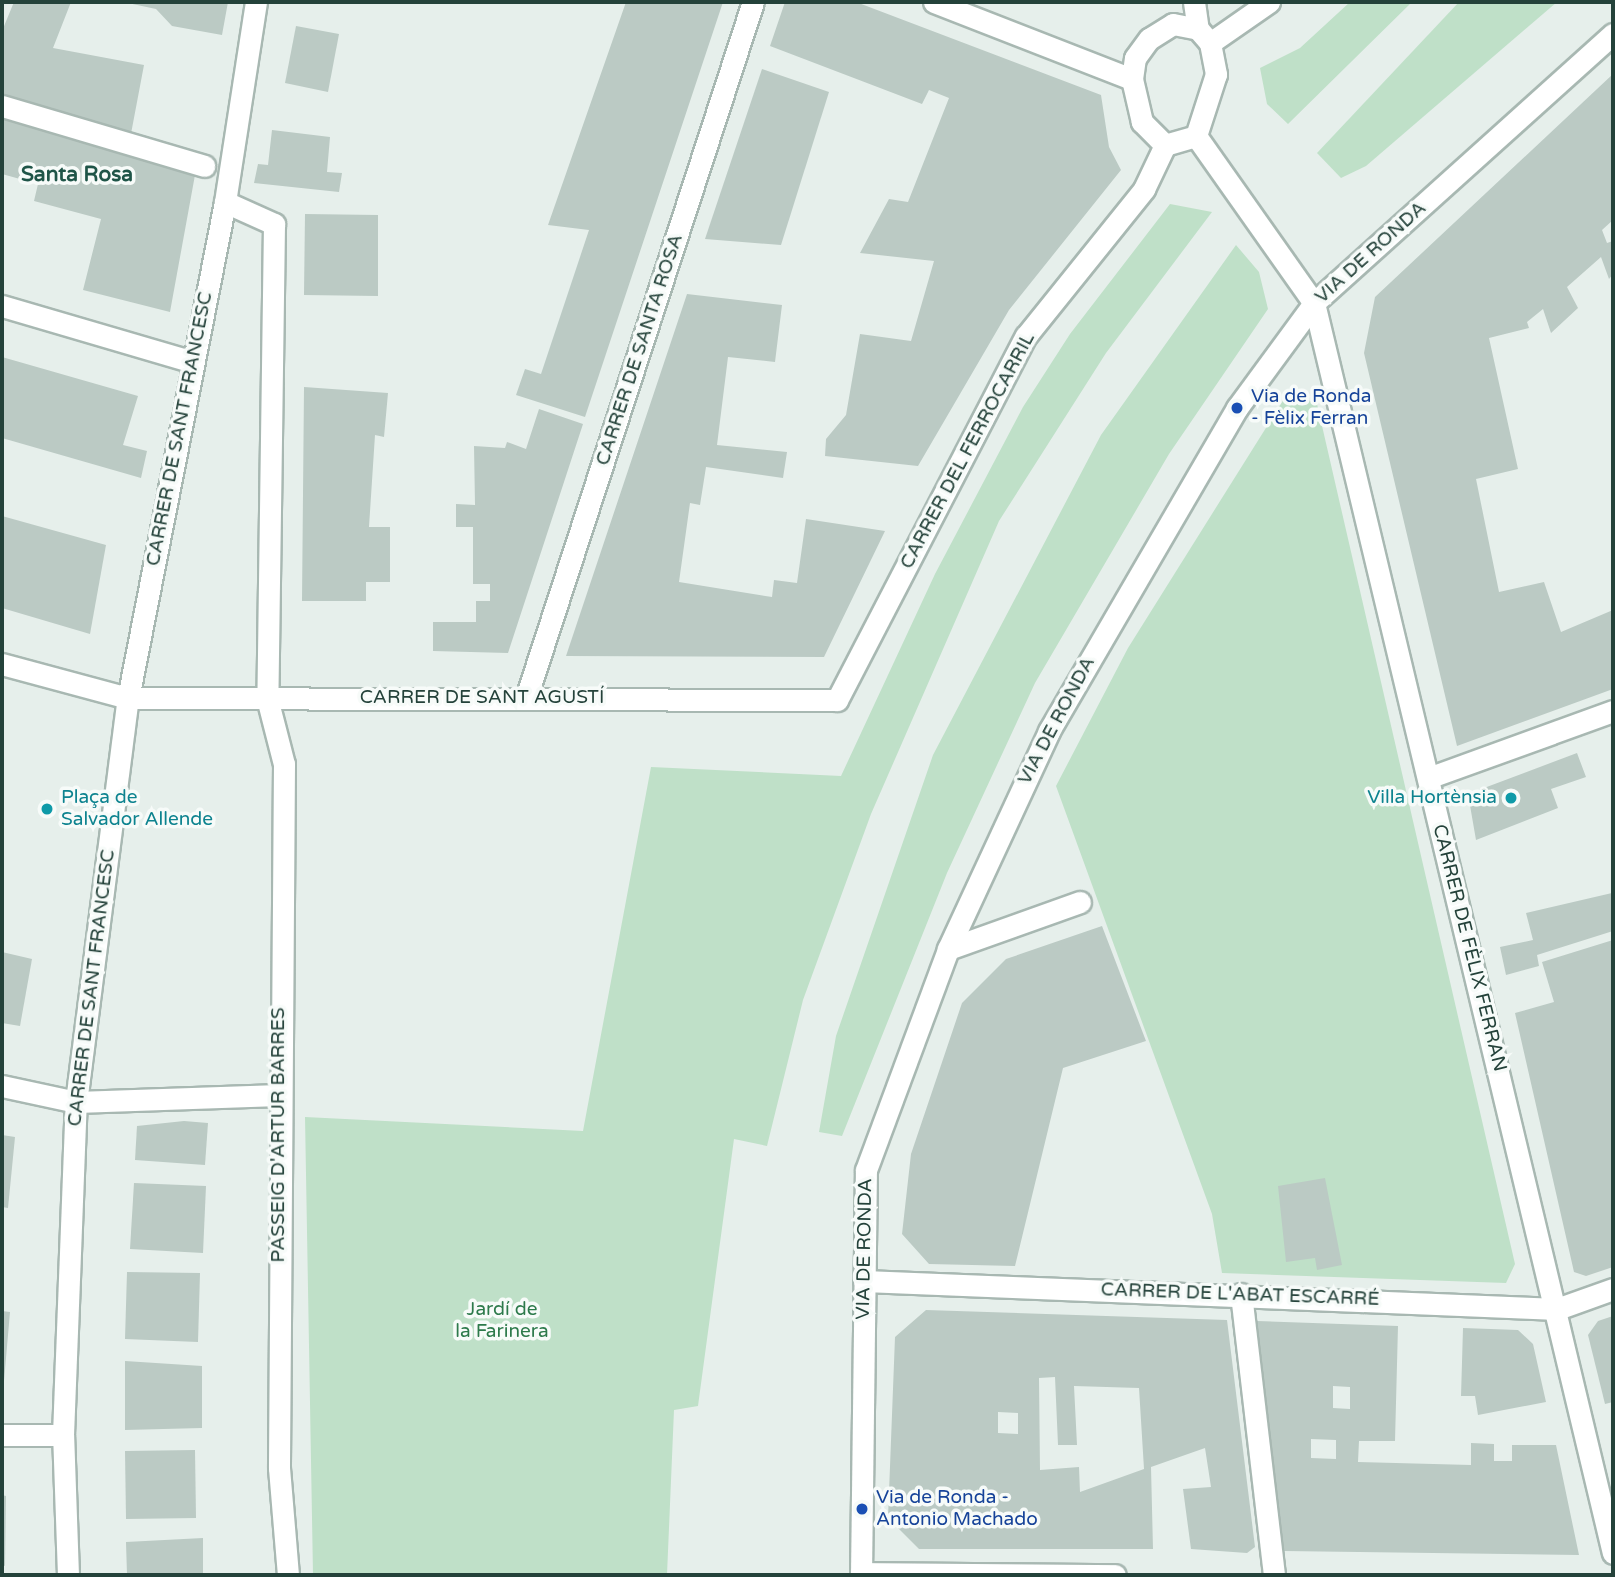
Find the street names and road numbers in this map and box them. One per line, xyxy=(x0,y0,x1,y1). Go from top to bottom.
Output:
street label: VIA DE RONDA xyxy=(1311,197,1431,309)
street label: CARRER DE SANTA ROSA xyxy=(592,231,688,469)
street label: CARRER DE SANT FRANCESC xyxy=(142,290,218,568)
street label: CARRER DEL FERROCARRIL xyxy=(896,329,1040,573)
street label: VIA DE RONDA xyxy=(1014,653,1100,789)
street label: CARRER DE SANT AGUSTÍ xyxy=(360,687,604,709)
street label: CARRER DE FÈLIX FERRAN xyxy=(1427,822,1511,1074)
street label: CARRER DE SANT FRANCESC xyxy=(64,848,120,1128)
street label: PASSEIG D'ARTUR BARRES xyxy=(268,1007,290,1263)
street label: VIA DE RONDA xyxy=(852,1178,878,1320)
street label: CARRER DE L'ABAT ESCARRÉ xyxy=(1100,1279,1380,1311)

